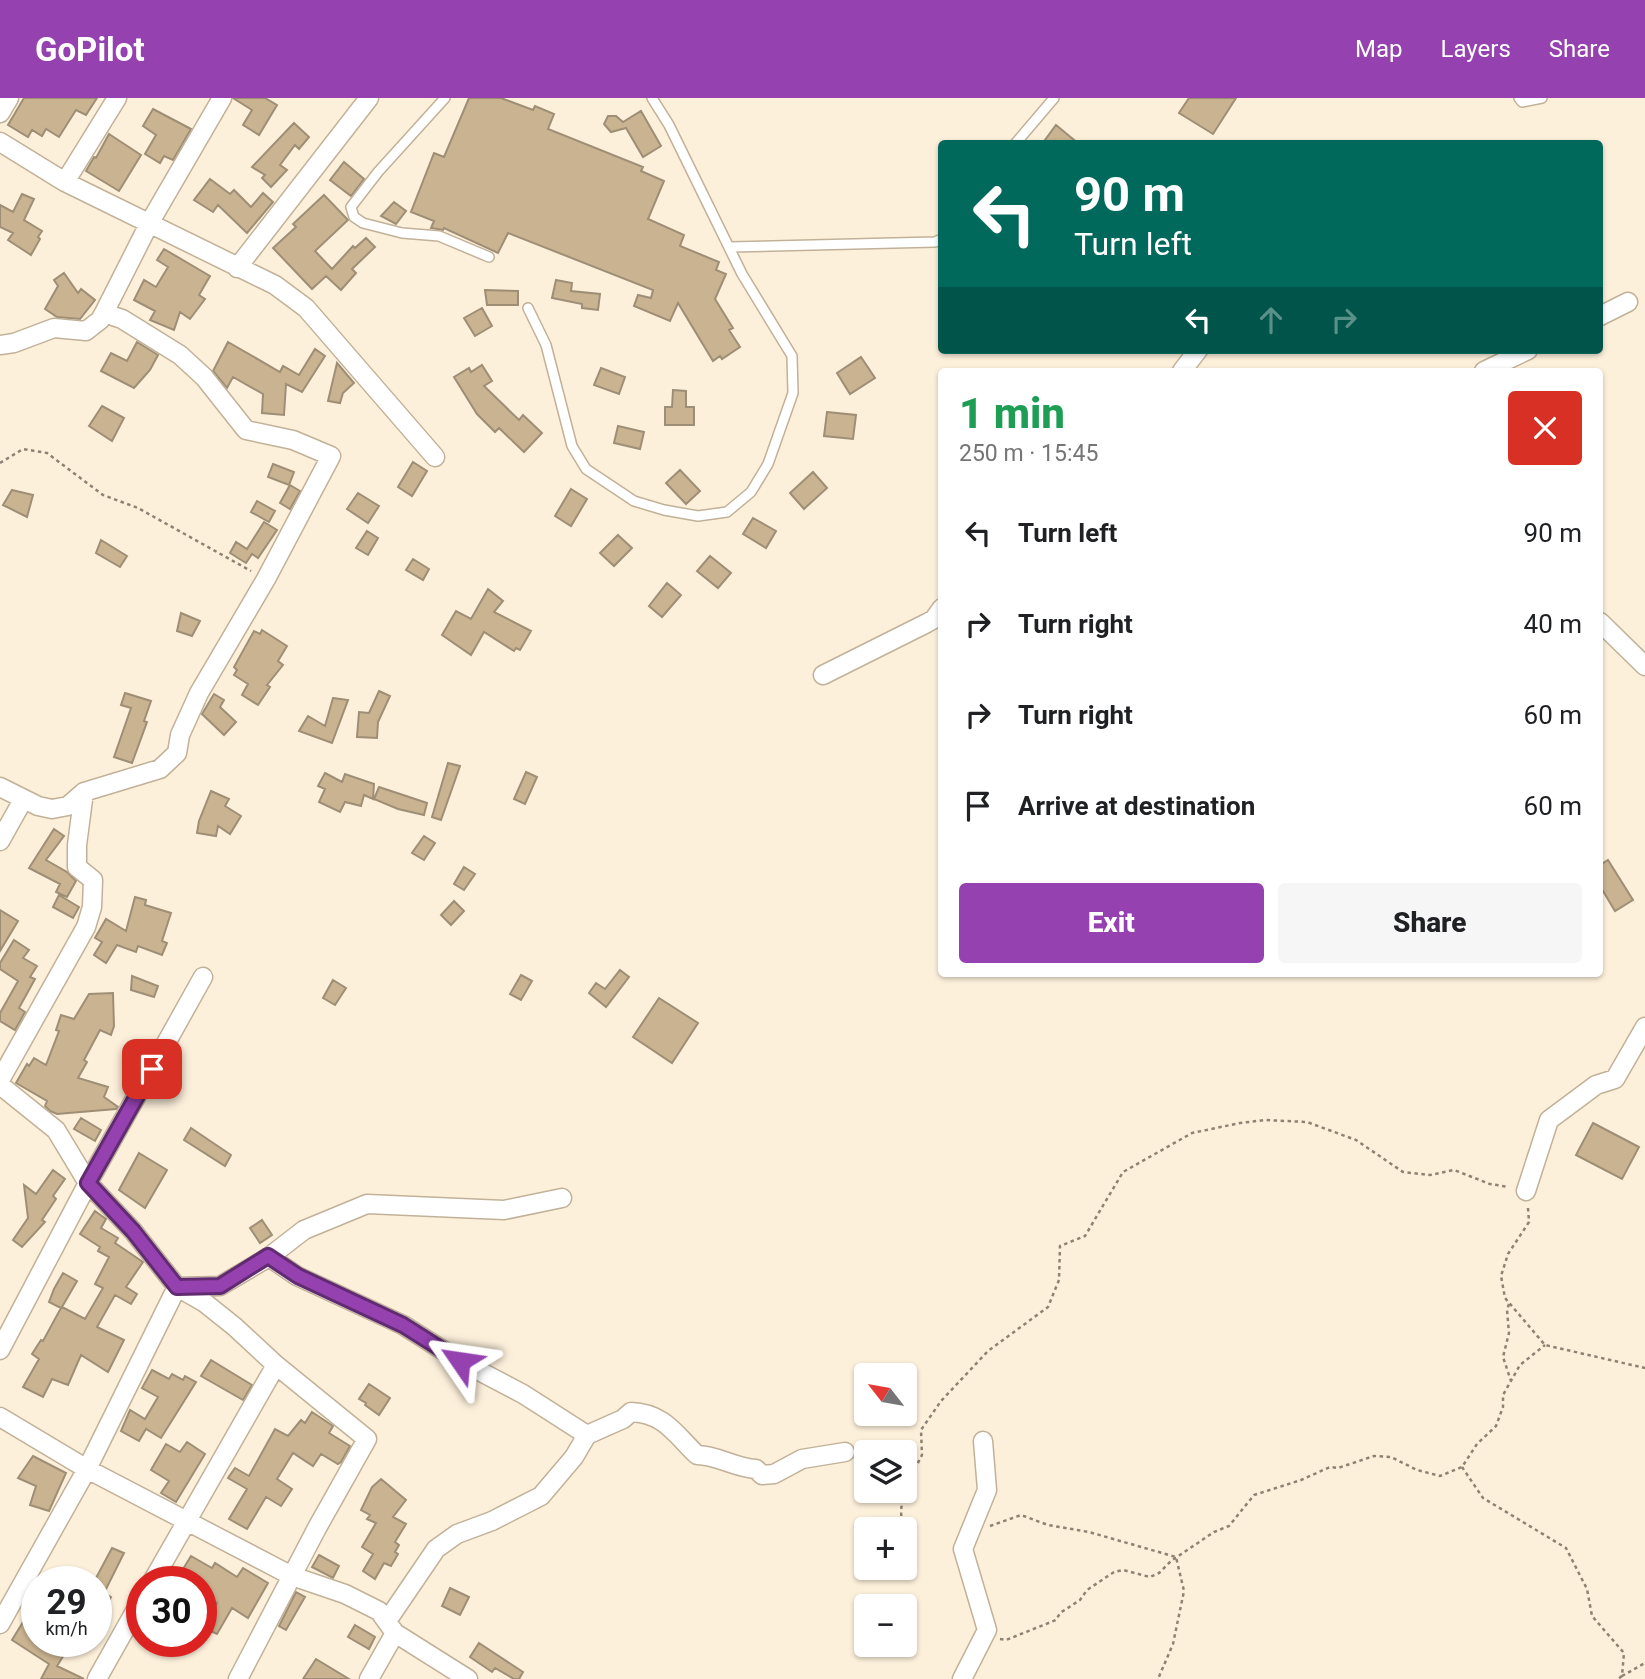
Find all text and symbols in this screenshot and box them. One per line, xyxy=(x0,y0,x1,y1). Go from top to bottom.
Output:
text: GoPilot xyxy=(35,30,145,69)
text: Map xyxy=(1355,35,1403,63)
text: Layers xyxy=(1441,35,1511,63)
text: Share xyxy=(1549,35,1610,63)
text: 90 m xyxy=(1074,166,1185,223)
icon: left xyxy=(959,168,1050,259)
text: Turn left xyxy=(1074,225,1192,263)
icon: left xyxy=(1179,301,1217,339)
icon: ahead xyxy=(1252,301,1290,339)
icon: right xyxy=(1325,301,1363,339)
text: 1 min xyxy=(959,389,1065,438)
button: close xyxy=(1508,391,1582,465)
text: 250 m · 15:45 xyxy=(959,440,1098,467)
icon: left xyxy=(959,514,997,552)
text: Turn left xyxy=(1018,518,1117,548)
text: 90 m xyxy=(1524,518,1582,548)
icon: right xyxy=(959,605,997,643)
text: Turn right xyxy=(1018,609,1133,639)
text: 40 m xyxy=(1524,609,1582,639)
icon: right xyxy=(959,696,997,734)
text: Turn right xyxy=(1018,700,1133,730)
text: 60 m xyxy=(1524,700,1582,730)
icon: arrive xyxy=(959,787,997,825)
text: Arrive at destination xyxy=(1018,791,1255,821)
text: 60 m xyxy=(1524,791,1582,821)
button: Exit xyxy=(959,883,1264,963)
button: Share xyxy=(1278,883,1582,963)
pin xyxy=(122,1039,182,1099)
icon: arrive xyxy=(133,1050,171,1088)
position arrow xyxy=(423,1324,497,1398)
north arrow xyxy=(854,1363,917,1426)
map controls xyxy=(854,1363,917,1657)
button: layers xyxy=(854,1440,917,1503)
button: + xyxy=(854,1517,917,1580)
speed limit sign: 30 xyxy=(126,1566,217,1657)
text: 29 xyxy=(46,1582,87,1623)
button: − xyxy=(854,1594,917,1657)
text: km/h xyxy=(45,1618,88,1639)

